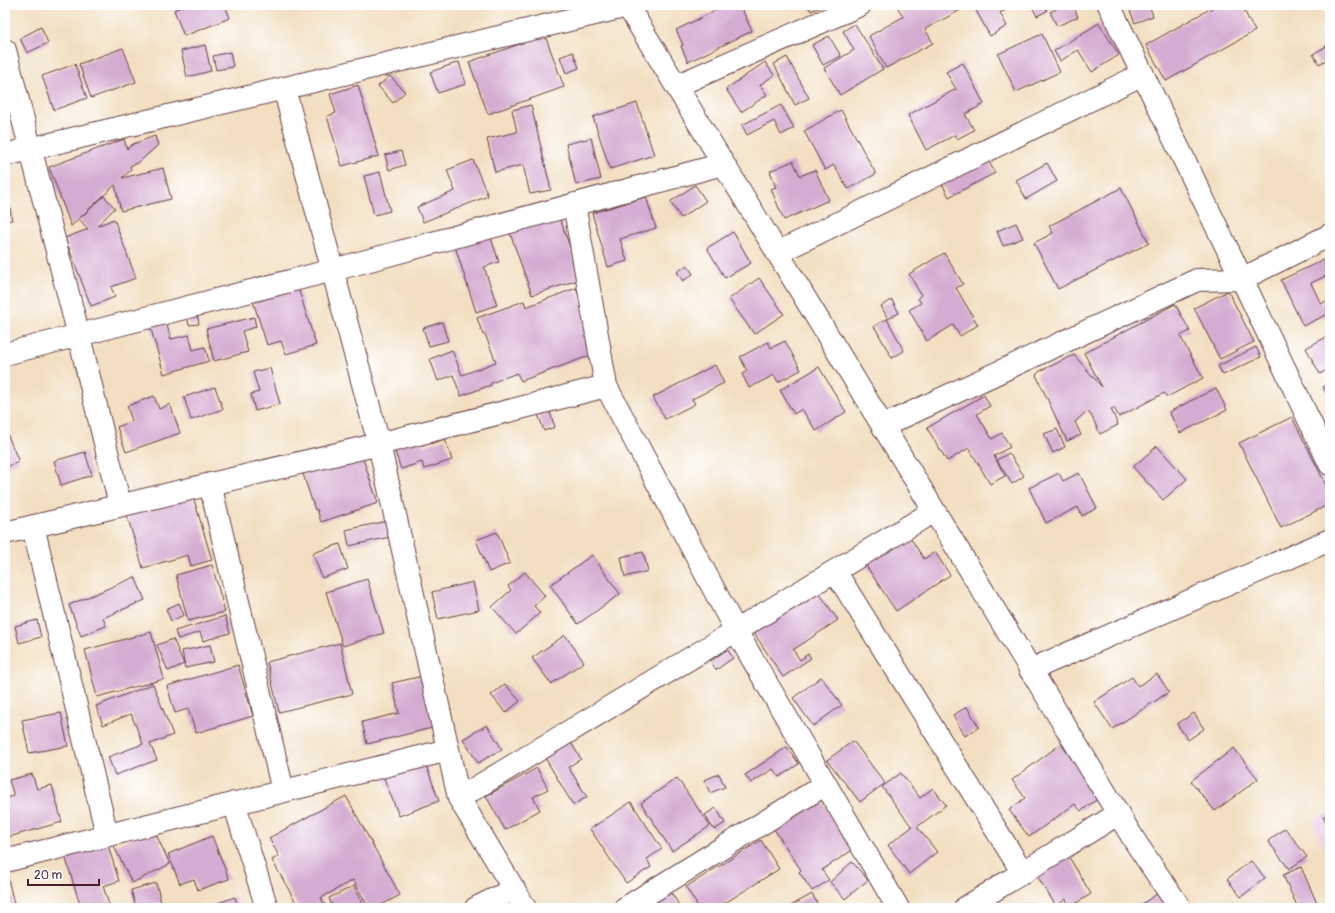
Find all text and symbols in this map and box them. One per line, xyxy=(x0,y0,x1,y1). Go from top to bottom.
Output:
scale bar xyxy=(28,861,99,887)
text: 20 m xyxy=(34,868,63,883)

